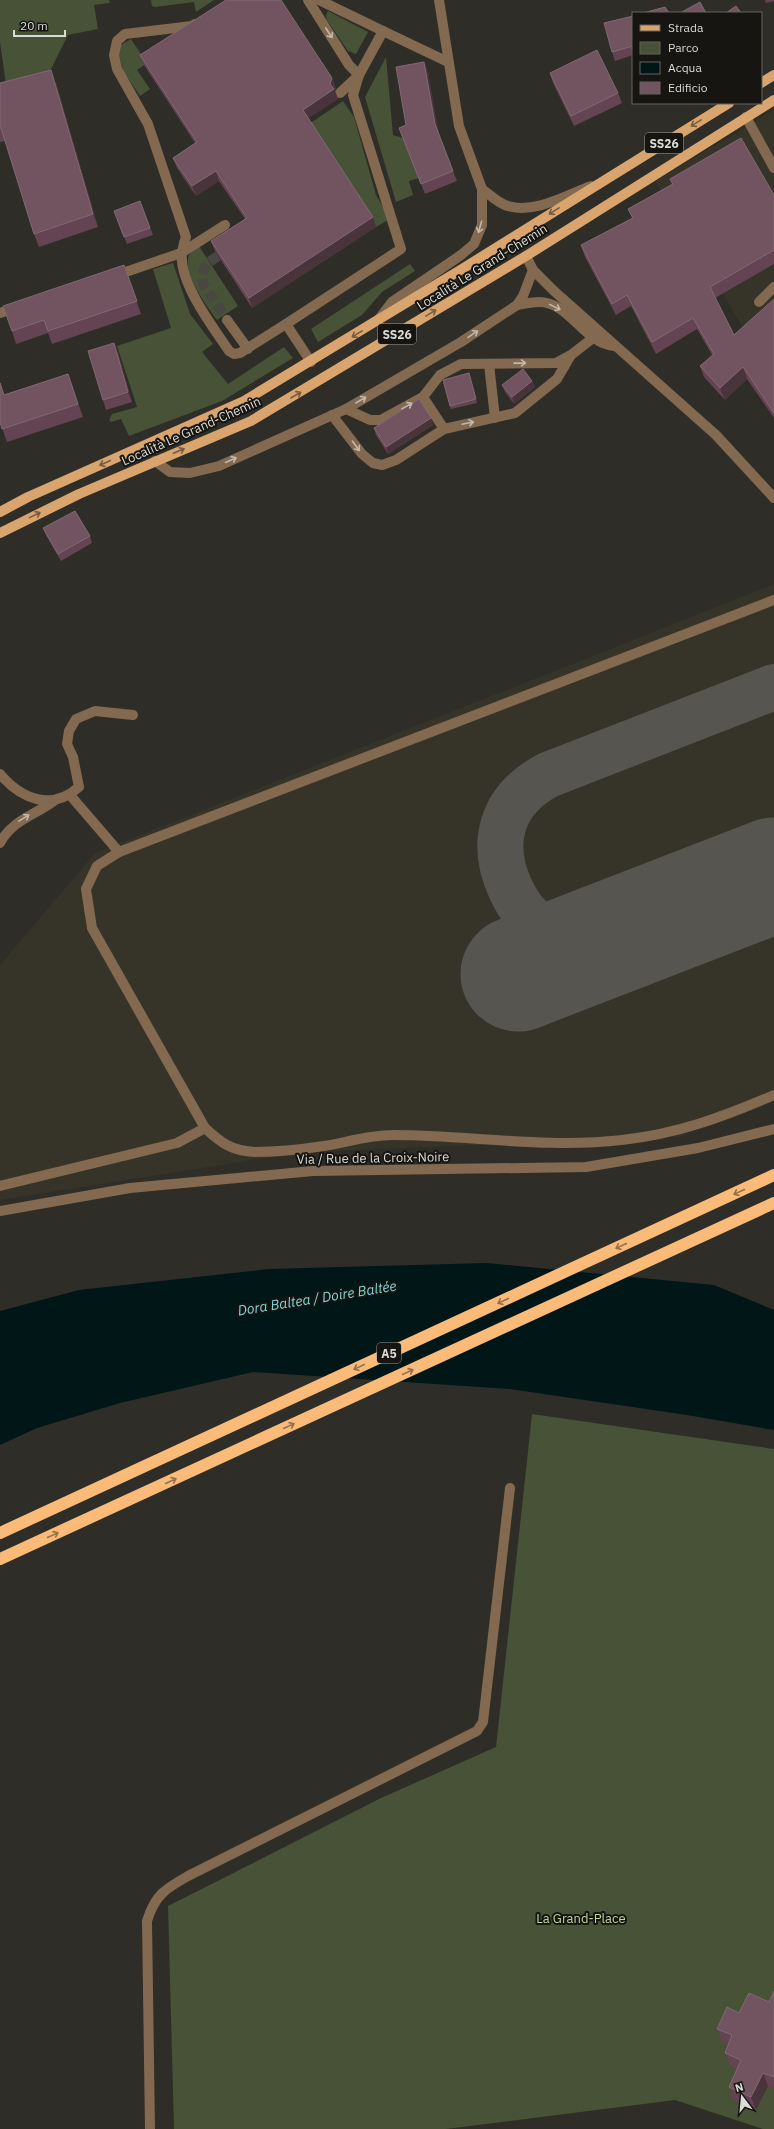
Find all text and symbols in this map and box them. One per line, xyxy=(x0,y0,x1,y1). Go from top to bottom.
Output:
scale bar xyxy=(14,12,65,38)
legend xyxy=(632,12,762,104)
text: 20 m xyxy=(20,18,48,33)
text: Strada xyxy=(668,20,704,35)
one-way arrow xyxy=(326,27,334,39)
text: Parco xyxy=(668,40,699,55)
text: Acqua xyxy=(668,60,702,75)
text: Edificio xyxy=(668,80,708,95)
one-way arrow xyxy=(690,120,702,128)
road number: SS26 xyxy=(645,133,683,153)
one-way arrow xyxy=(548,208,560,216)
street label: Località Le Grand-Chemin xyxy=(414,220,550,314)
one-way arrow xyxy=(476,221,483,234)
one-way arrow xyxy=(549,304,561,311)
one-way arrow xyxy=(425,309,437,317)
road number: SS26 xyxy=(378,324,416,344)
one-way arrow xyxy=(351,330,363,338)
one-way arrow xyxy=(468,330,479,338)
one-way arrow xyxy=(513,359,526,367)
one-way arrow xyxy=(290,391,302,399)
street label: Località Le Grand-Chemin xyxy=(119,393,263,469)
one-way arrow xyxy=(355,395,367,403)
one-way arrow xyxy=(400,402,412,410)
one-way arrow xyxy=(461,419,474,427)
one-way arrow xyxy=(352,440,360,451)
one-way arrow xyxy=(173,447,185,454)
one-way arrow xyxy=(225,456,237,464)
one-way arrow xyxy=(99,460,111,467)
one-way arrow xyxy=(28,511,40,518)
one-way arrow xyxy=(18,814,29,822)
street label: Via / Rue de la Croix-Noire xyxy=(297,1148,449,1168)
one-way arrow xyxy=(733,1189,745,1196)
one-way arrow xyxy=(615,1243,627,1250)
water label: Dora Baltea / Doire Baltée xyxy=(236,1277,398,1319)
one-way arrow xyxy=(497,1298,509,1305)
road number: A5 xyxy=(377,1343,401,1363)
one-way arrow xyxy=(353,1364,365,1371)
one-way arrow xyxy=(401,1368,413,1375)
one-way arrow xyxy=(283,1422,295,1429)
one-way arrow xyxy=(165,1476,177,1484)
one-way arrow xyxy=(47,1531,59,1538)
park label: La Grand-Place xyxy=(536,1910,626,1927)
north arrow xyxy=(722,2077,762,2117)
text: N xyxy=(733,2080,745,2095)

